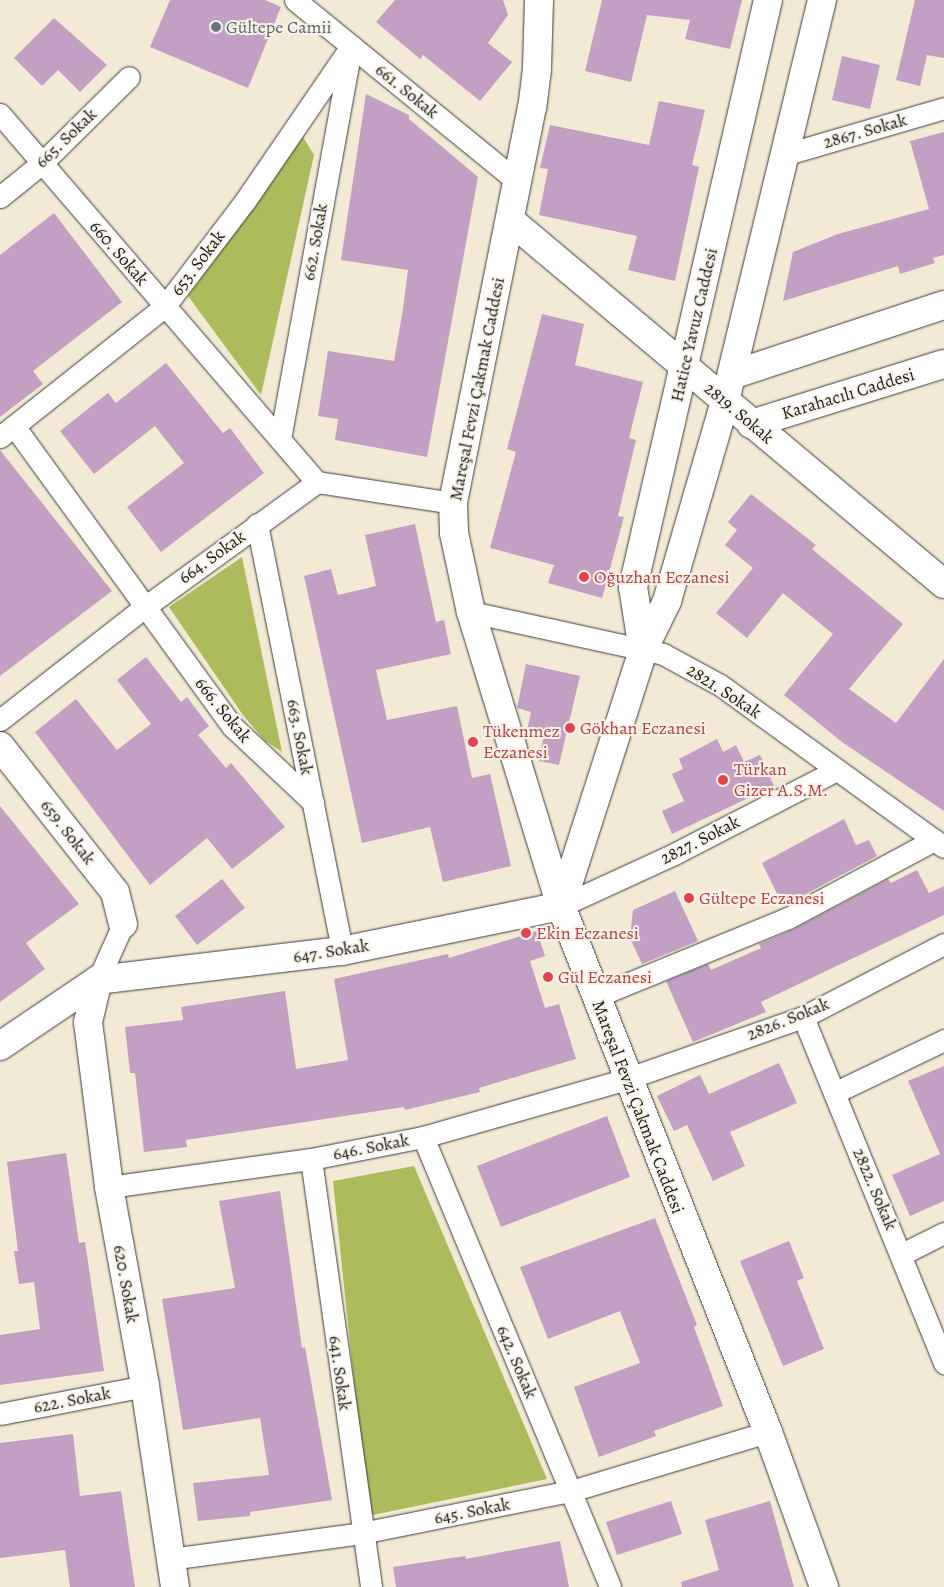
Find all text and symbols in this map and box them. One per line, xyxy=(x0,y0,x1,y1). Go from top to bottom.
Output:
place label: Gültepe Camii xyxy=(226,16,332,38)
marker: Gültepe Camii xyxy=(210,21,222,33)
street label: 661. Sokak xyxy=(371,59,443,123)
street label: 665. Sokak xyxy=(31,103,101,173)
street label: 2867. Sokak xyxy=(821,109,909,153)
street label: 662. Sokak xyxy=(298,202,332,282)
street label: 660. Sokak xyxy=(85,216,153,290)
street label: 653. Sokak xyxy=(166,226,230,300)
street label: Hatice Yavuz Caddesi xyxy=(666,246,722,404)
street label: Mareşal Fevzi Çakmak Caddesi xyxy=(445,275,509,503)
street label: Karahacılı Caddesi xyxy=(779,364,917,424)
street label: 2819. Sokak xyxy=(700,377,778,449)
street label: 664. Sokak xyxy=(174,525,250,589)
place label: Oğuzhan Eczanesi xyxy=(594,566,730,588)
marker: Oğuzhan Eczanesi xyxy=(578,571,590,583)
street label: 2821. Sokak xyxy=(682,659,766,723)
street label: 666. Sokak xyxy=(190,673,256,747)
street label: 663. Sokak xyxy=(282,697,318,777)
place label: Gökhan Eczanesi xyxy=(580,717,706,739)
place label: Tükenmez Eczanesi xyxy=(483,721,560,764)
marker: Gökhan Eczanesi xyxy=(564,722,576,734)
marker: Tükenmez Eczanesi xyxy=(467,736,479,748)
place label: Türkan Gizer A.S.M. xyxy=(734,759,828,802)
marker: Türkan Gizer A.S.M. xyxy=(716,773,730,787)
street label: 659. Sokak xyxy=(36,795,100,869)
street label: 2827. Sokak xyxy=(657,811,743,869)
place label: Gültepe Eczanesi xyxy=(699,887,825,909)
marker: Gültepe Eczanesi xyxy=(683,892,695,904)
place label: Ekin Eczanesi xyxy=(536,922,639,944)
marker: Ekin Eczanesi xyxy=(520,927,532,939)
street label: 647. Sokak xyxy=(291,934,371,968)
place label: Gül Eczanesi xyxy=(558,966,652,988)
marker: Gül Eczanesi xyxy=(542,971,554,983)
street label: 2826. Sokak xyxy=(743,993,833,1045)
street label: Mareşal Fevzi Çakmak Caddesi xyxy=(587,997,689,1217)
street label: 646. Sokak xyxy=(331,1129,411,1165)
street label: 2822. Sokak xyxy=(848,1145,902,1233)
street label: 620. Sokak xyxy=(108,1243,144,1325)
street label: 642. Sokak xyxy=(492,1322,542,1402)
street label: 641. Sokak xyxy=(324,1334,356,1412)
street label: 622. Sokak xyxy=(31,1382,113,1418)
street label: 645. Sokak xyxy=(432,1493,512,1529)

